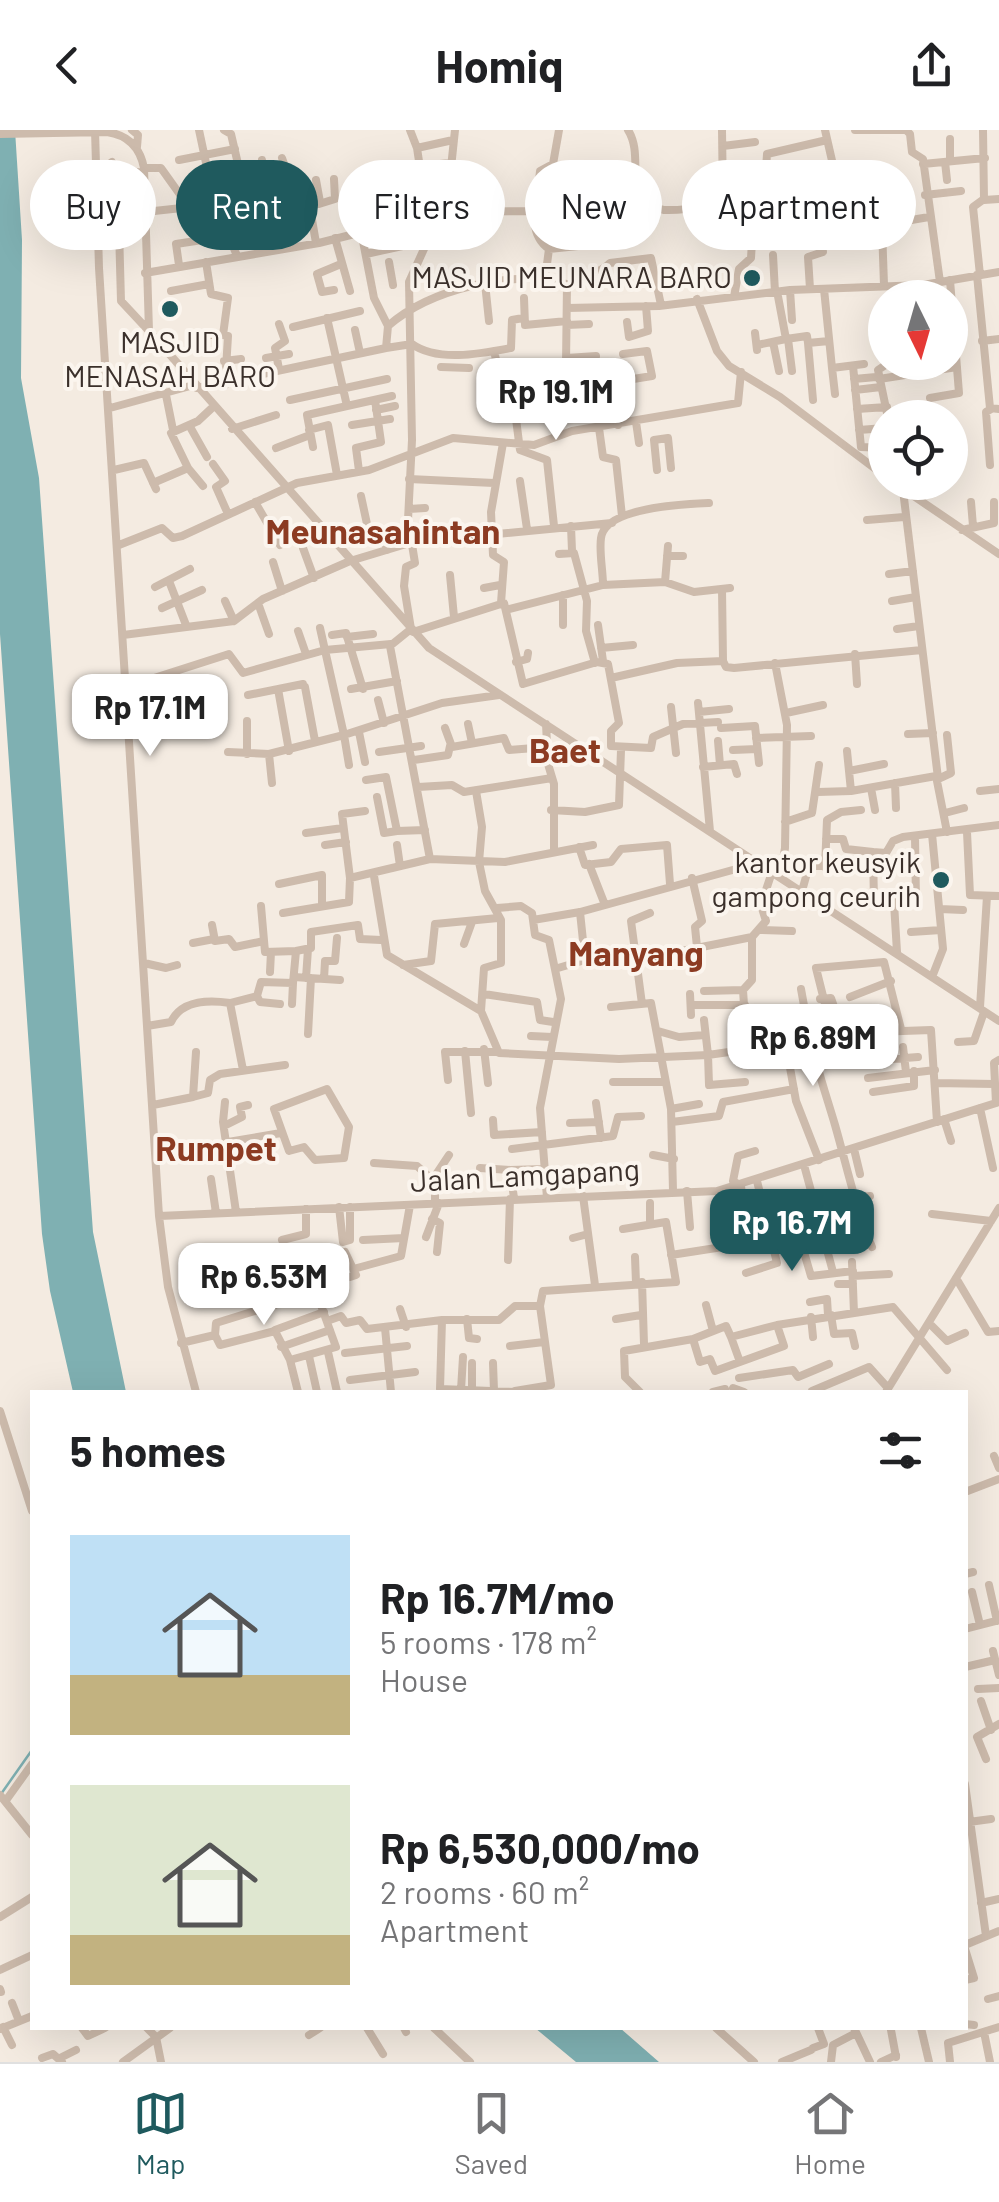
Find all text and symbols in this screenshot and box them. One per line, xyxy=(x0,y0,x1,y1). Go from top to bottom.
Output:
icon: back xyxy=(40,38,95,93)
text: Homiq xyxy=(436,38,563,92)
icon: share xyxy=(904,38,959,93)
chip: Buy xyxy=(30,160,156,250)
chip: Rent xyxy=(176,160,318,250)
chip: Filters xyxy=(338,160,505,250)
chip: New xyxy=(525,160,662,250)
chip: Apartment xyxy=(682,160,916,250)
place label: MASJID MEUNARA BARO xyxy=(412,258,732,294)
marker: MASJID MEUNARA BARO xyxy=(741,267,763,289)
north arrow xyxy=(868,280,968,380)
map controls xyxy=(868,280,968,500)
marker: MASJID MENASAH BARO xyxy=(159,298,181,320)
place label: MASJID MENASAH BARO xyxy=(64,323,276,393)
pin: Rp 19.1M xyxy=(453,358,659,443)
text: Rp 19.1M xyxy=(498,371,614,409)
button: locate xyxy=(868,400,968,500)
district label: Meunasahintan xyxy=(265,509,501,551)
pin: Rp 17.1M xyxy=(47,674,253,759)
text: Rp 17.1M xyxy=(94,687,206,725)
district label: Baet xyxy=(529,728,601,770)
place label: kantor keusyik gampong ceurih xyxy=(712,843,921,913)
marker: kantor keusyik gampong ceurih xyxy=(930,869,952,891)
district label: Manyang xyxy=(568,931,704,973)
pin: Rp 6.89M xyxy=(710,1004,916,1089)
text: Rp 6.89M xyxy=(749,1017,877,1055)
district label: Rumpet xyxy=(155,1126,277,1168)
street label: Jalan Lamgapang xyxy=(409,1150,641,1198)
pin: Rp 16.7M xyxy=(689,1189,895,1274)
text: Rp 16.7M xyxy=(732,1202,852,1240)
pin: Rp 6.53M xyxy=(161,1243,367,1328)
text: Rp 6.53M xyxy=(200,1256,328,1294)
icon: filters xyxy=(873,1423,928,1478)
text: 5 homes xyxy=(70,1425,226,1475)
text: Rp 16.7M/mo xyxy=(380,1572,615,1622)
icon: home xyxy=(150,1575,270,1695)
text: 5 rooms · 178 m² xyxy=(380,1622,597,1660)
text: House xyxy=(380,1660,468,1698)
text: Rp 6,530,000/mo xyxy=(380,1822,700,1872)
icon: home xyxy=(150,1825,270,1945)
text: 2 rooms · 60 m² xyxy=(380,1872,589,1910)
text: Apartment xyxy=(380,1910,529,1948)
tab: Map xyxy=(133,2086,188,2180)
tab: Saved xyxy=(455,2086,528,2180)
tab: Home xyxy=(794,2086,866,2180)

